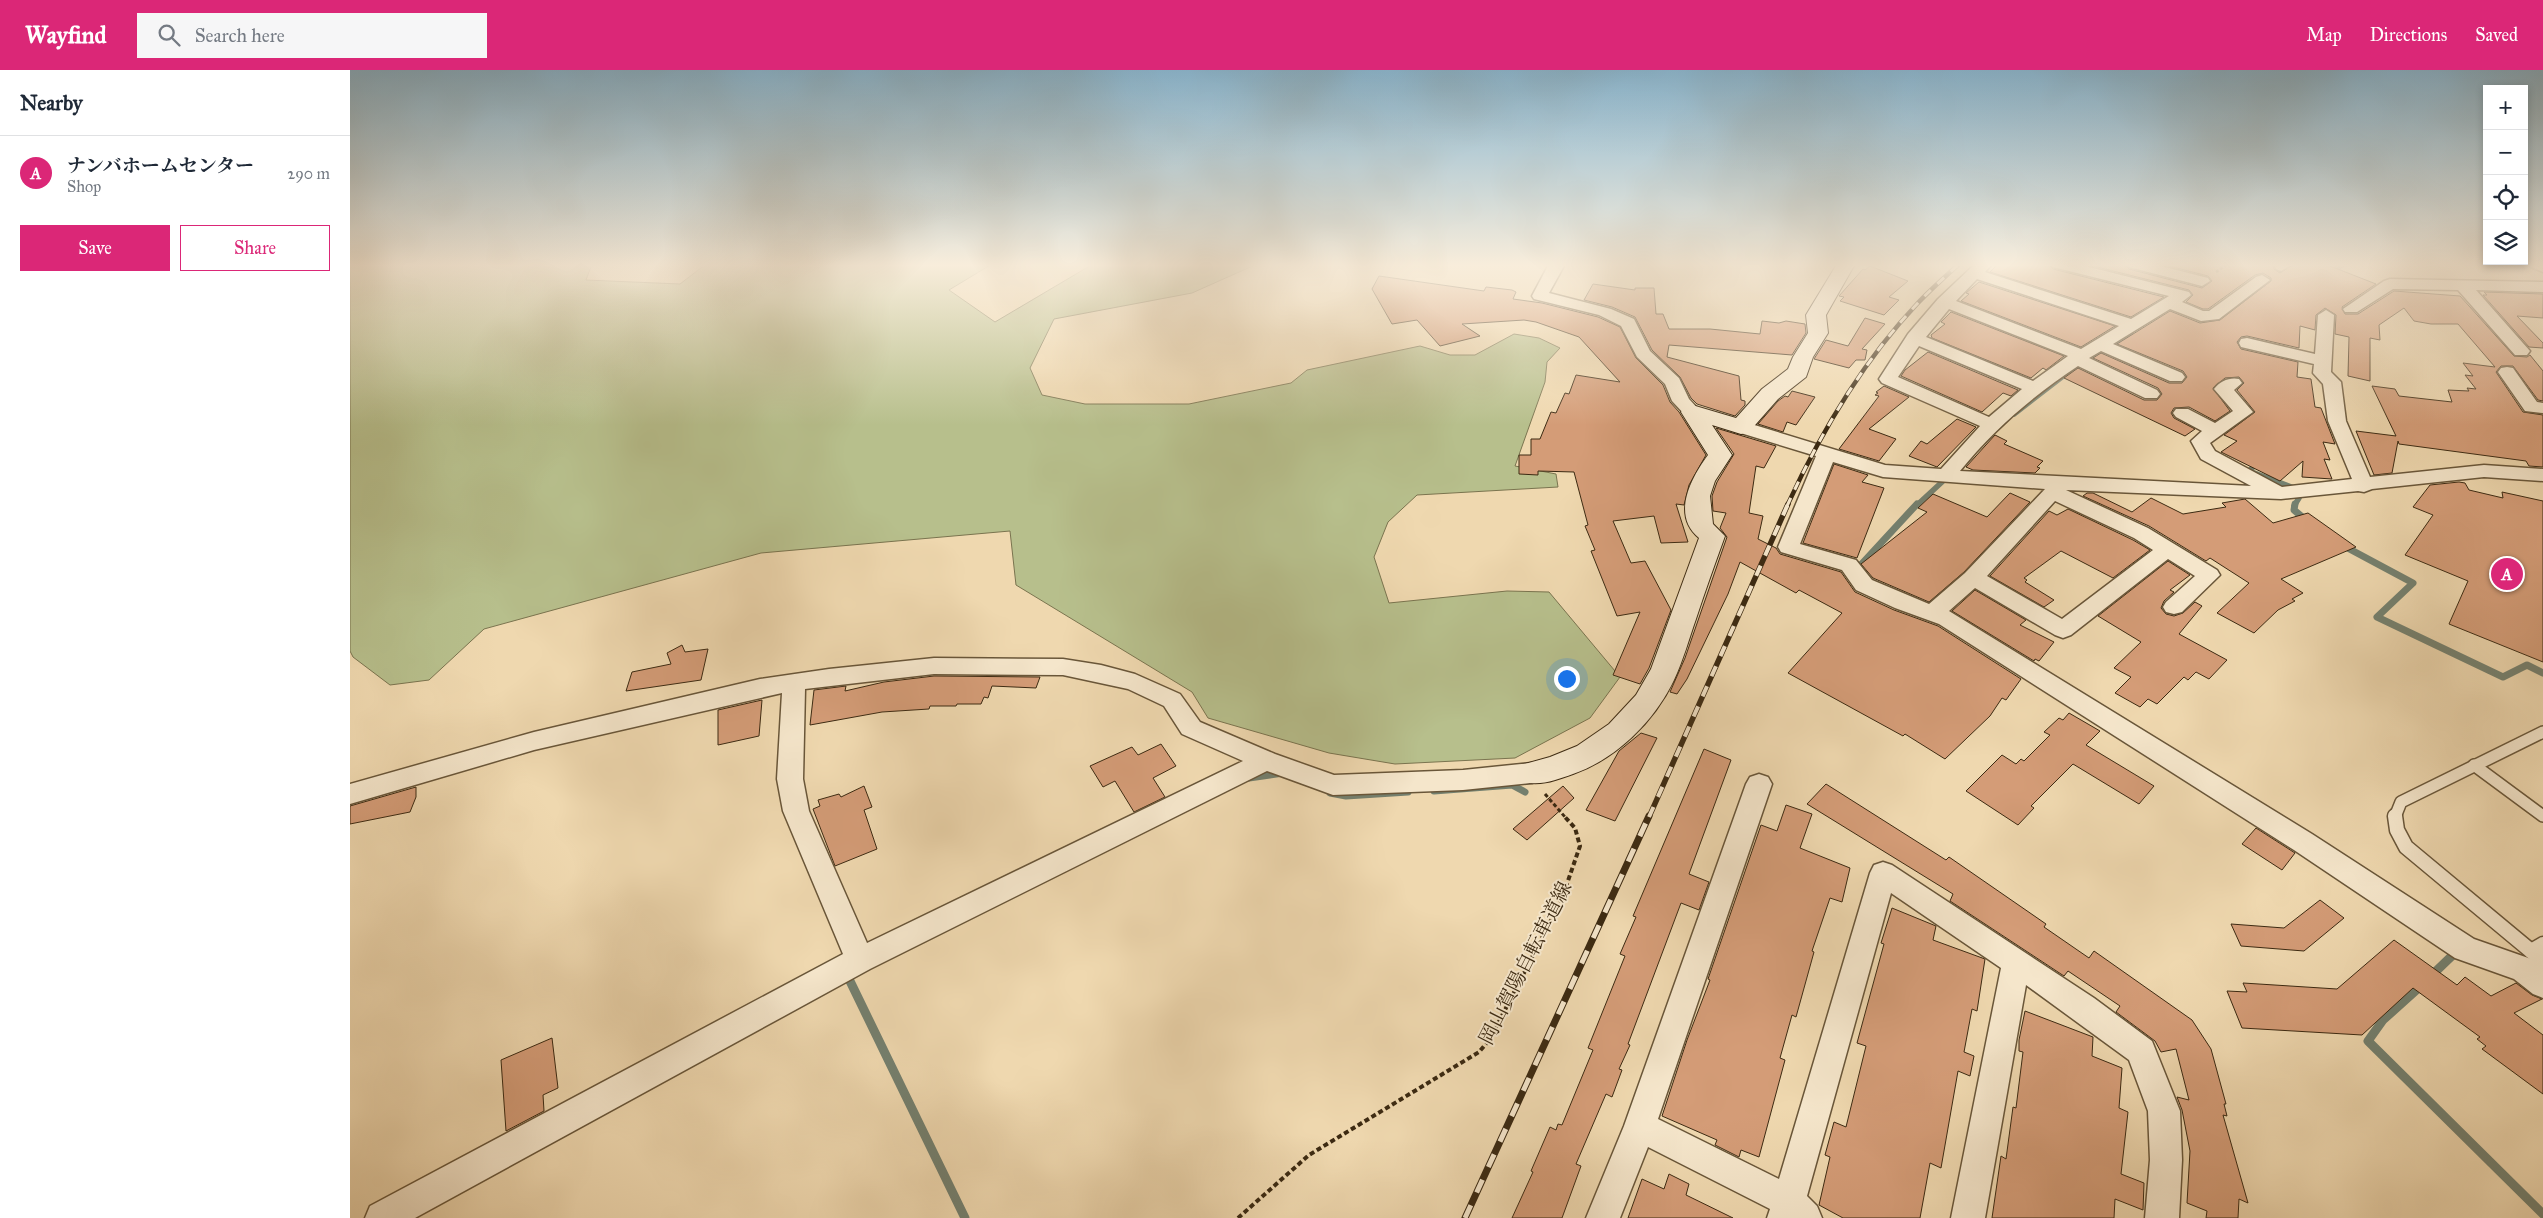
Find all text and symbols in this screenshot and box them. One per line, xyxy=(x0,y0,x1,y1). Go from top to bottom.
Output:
search box xyxy=(137,13,487,58)
text: Wayfind xyxy=(25,20,107,50)
icon: search xyxy=(155,21,183,49)
text: Search here xyxy=(195,24,285,47)
text: Map xyxy=(2306,24,2342,46)
text: Directions xyxy=(2370,24,2447,46)
text: Saved xyxy=(2475,24,2518,46)
map controls xyxy=(2483,85,2528,265)
button: + xyxy=(2483,85,2528,130)
text: Nearby xyxy=(20,90,83,116)
button: − xyxy=(2483,130,2528,175)
text: ナンバホームセンター xyxy=(67,154,254,177)
text: A xyxy=(31,164,41,183)
text: 290 m xyxy=(287,164,330,183)
button: locate xyxy=(2483,175,2528,220)
text: Shop xyxy=(67,177,101,196)
button: layers xyxy=(2483,220,2528,265)
button: Save xyxy=(20,225,170,271)
button: Share xyxy=(180,225,330,271)
pin: A xyxy=(2491,555,2523,593)
your location xyxy=(1554,666,1580,692)
street label: 岡山賀陽自転車道線 xyxy=(1473,877,1577,1049)

